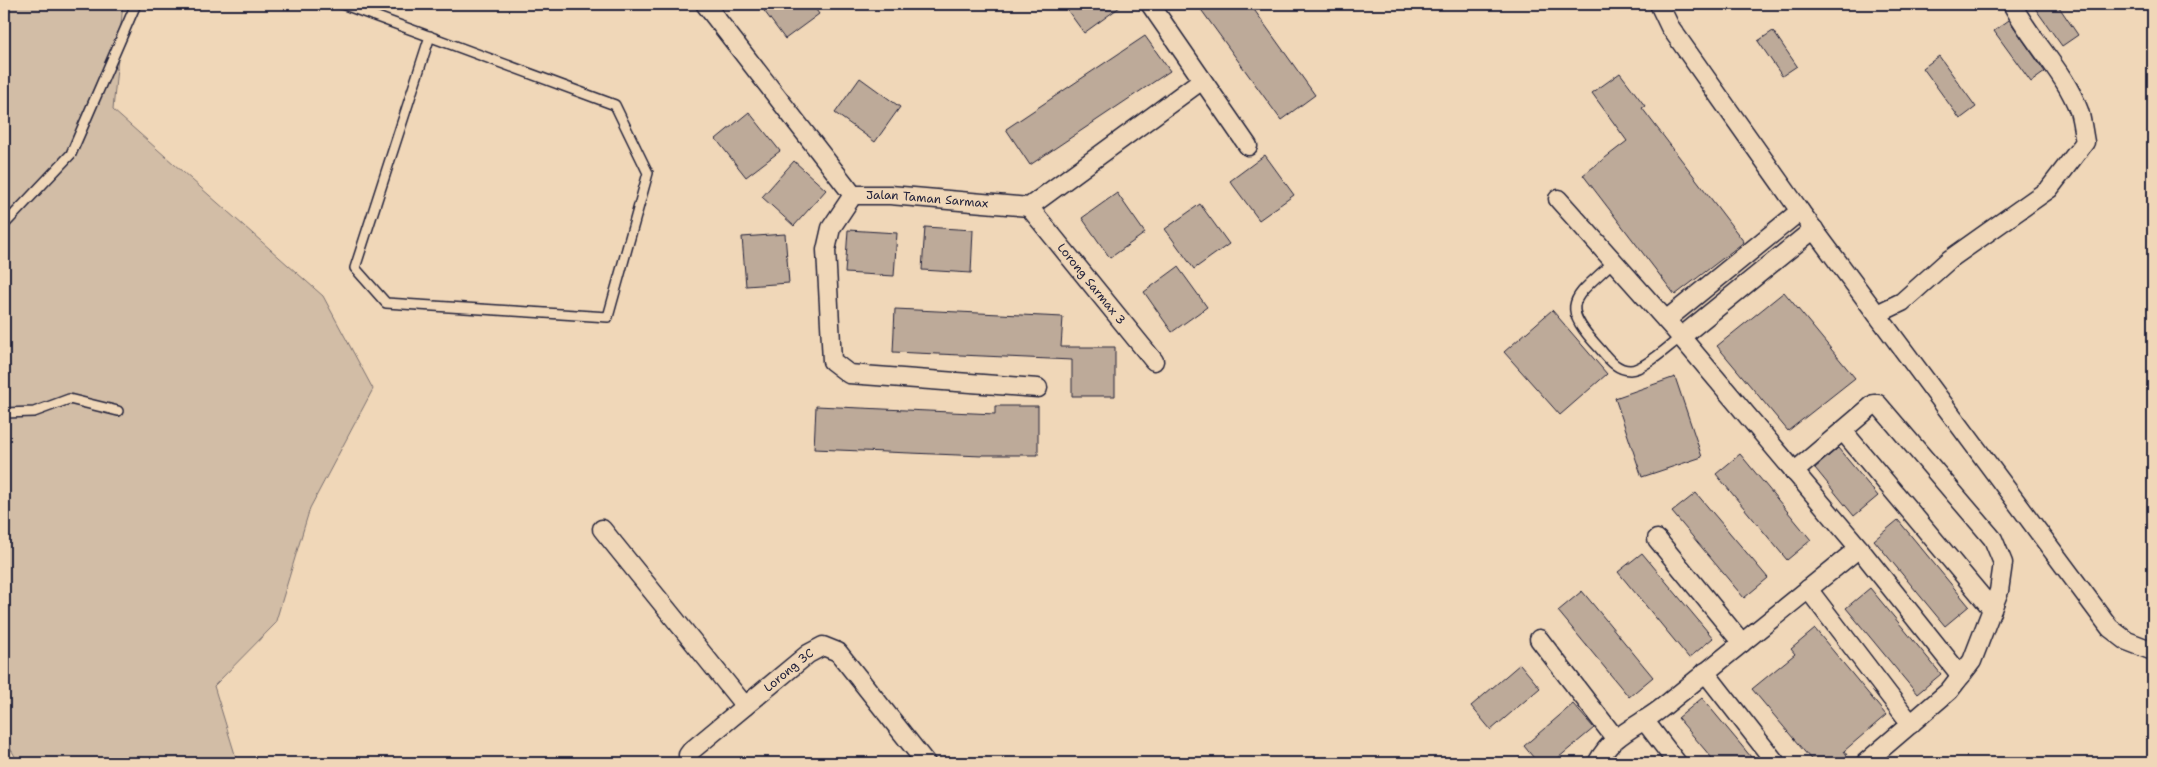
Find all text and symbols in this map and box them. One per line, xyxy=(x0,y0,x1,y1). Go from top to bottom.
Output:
street label: Jalan Taman Sarmax xyxy=(866,187,989,211)
street label: Lorong Sarmax 3 xyxy=(1054,240,1129,328)
street label: Lorong 3C xyxy=(760,645,816,695)

